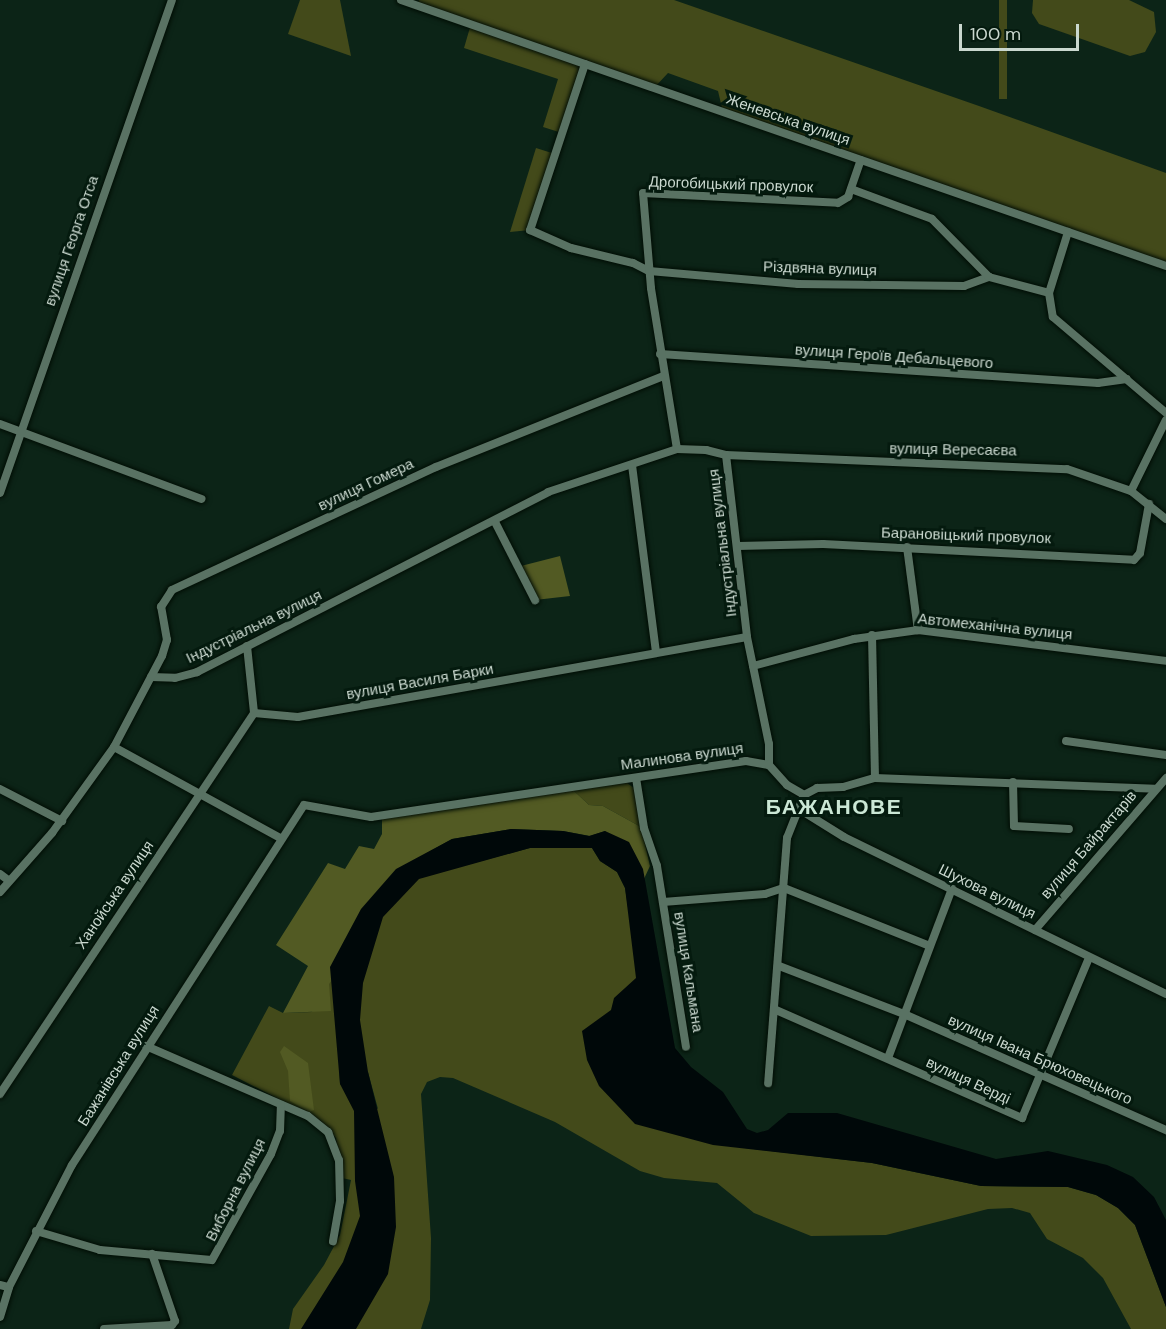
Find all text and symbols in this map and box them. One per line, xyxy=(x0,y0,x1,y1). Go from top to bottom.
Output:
scale bar xyxy=(962,12,1082,50)
text: 100 m xyxy=(970,22,1021,46)
street label: Женевська вулиця xyxy=(724,90,852,150)
street label: Дрогобицький провулок xyxy=(649,173,813,197)
street label: вулиця Георга Отса xyxy=(41,174,103,308)
street label: Різдвяна вулиця xyxy=(763,258,877,280)
street label: вулиця Героїв Дебальцевого xyxy=(794,341,994,373)
street label: вулиця Вересаєва xyxy=(889,440,1017,460)
street label: вулиця Гомера xyxy=(315,455,417,515)
street label: Індустріальна вулиця xyxy=(705,468,741,618)
street label: Барановіцький провулок xyxy=(881,524,1051,548)
street label: Індустріальна вулиця xyxy=(183,586,325,668)
street label: Автомеханічна вулиця xyxy=(917,610,1073,644)
street label: вулиця Василя Барки xyxy=(345,660,495,704)
street label: Малинова вулиця xyxy=(620,739,744,775)
street label: вулиця Байрактарів xyxy=(1037,787,1141,903)
district label: БАЖАНОВЕ xyxy=(766,794,902,820)
street label: Ханойська вулиця xyxy=(72,838,158,952)
street label: Шухова вулиця xyxy=(936,861,1038,923)
street label: вулиця Кальмана xyxy=(670,911,706,1033)
street label: Бажанівська вулиця xyxy=(74,1002,164,1130)
street label: вулиця Івана Брюховецького xyxy=(945,1011,1135,1109)
street label: вулиця Верді xyxy=(923,1054,1013,1108)
street label: Виборна вулиця xyxy=(202,1136,270,1244)

